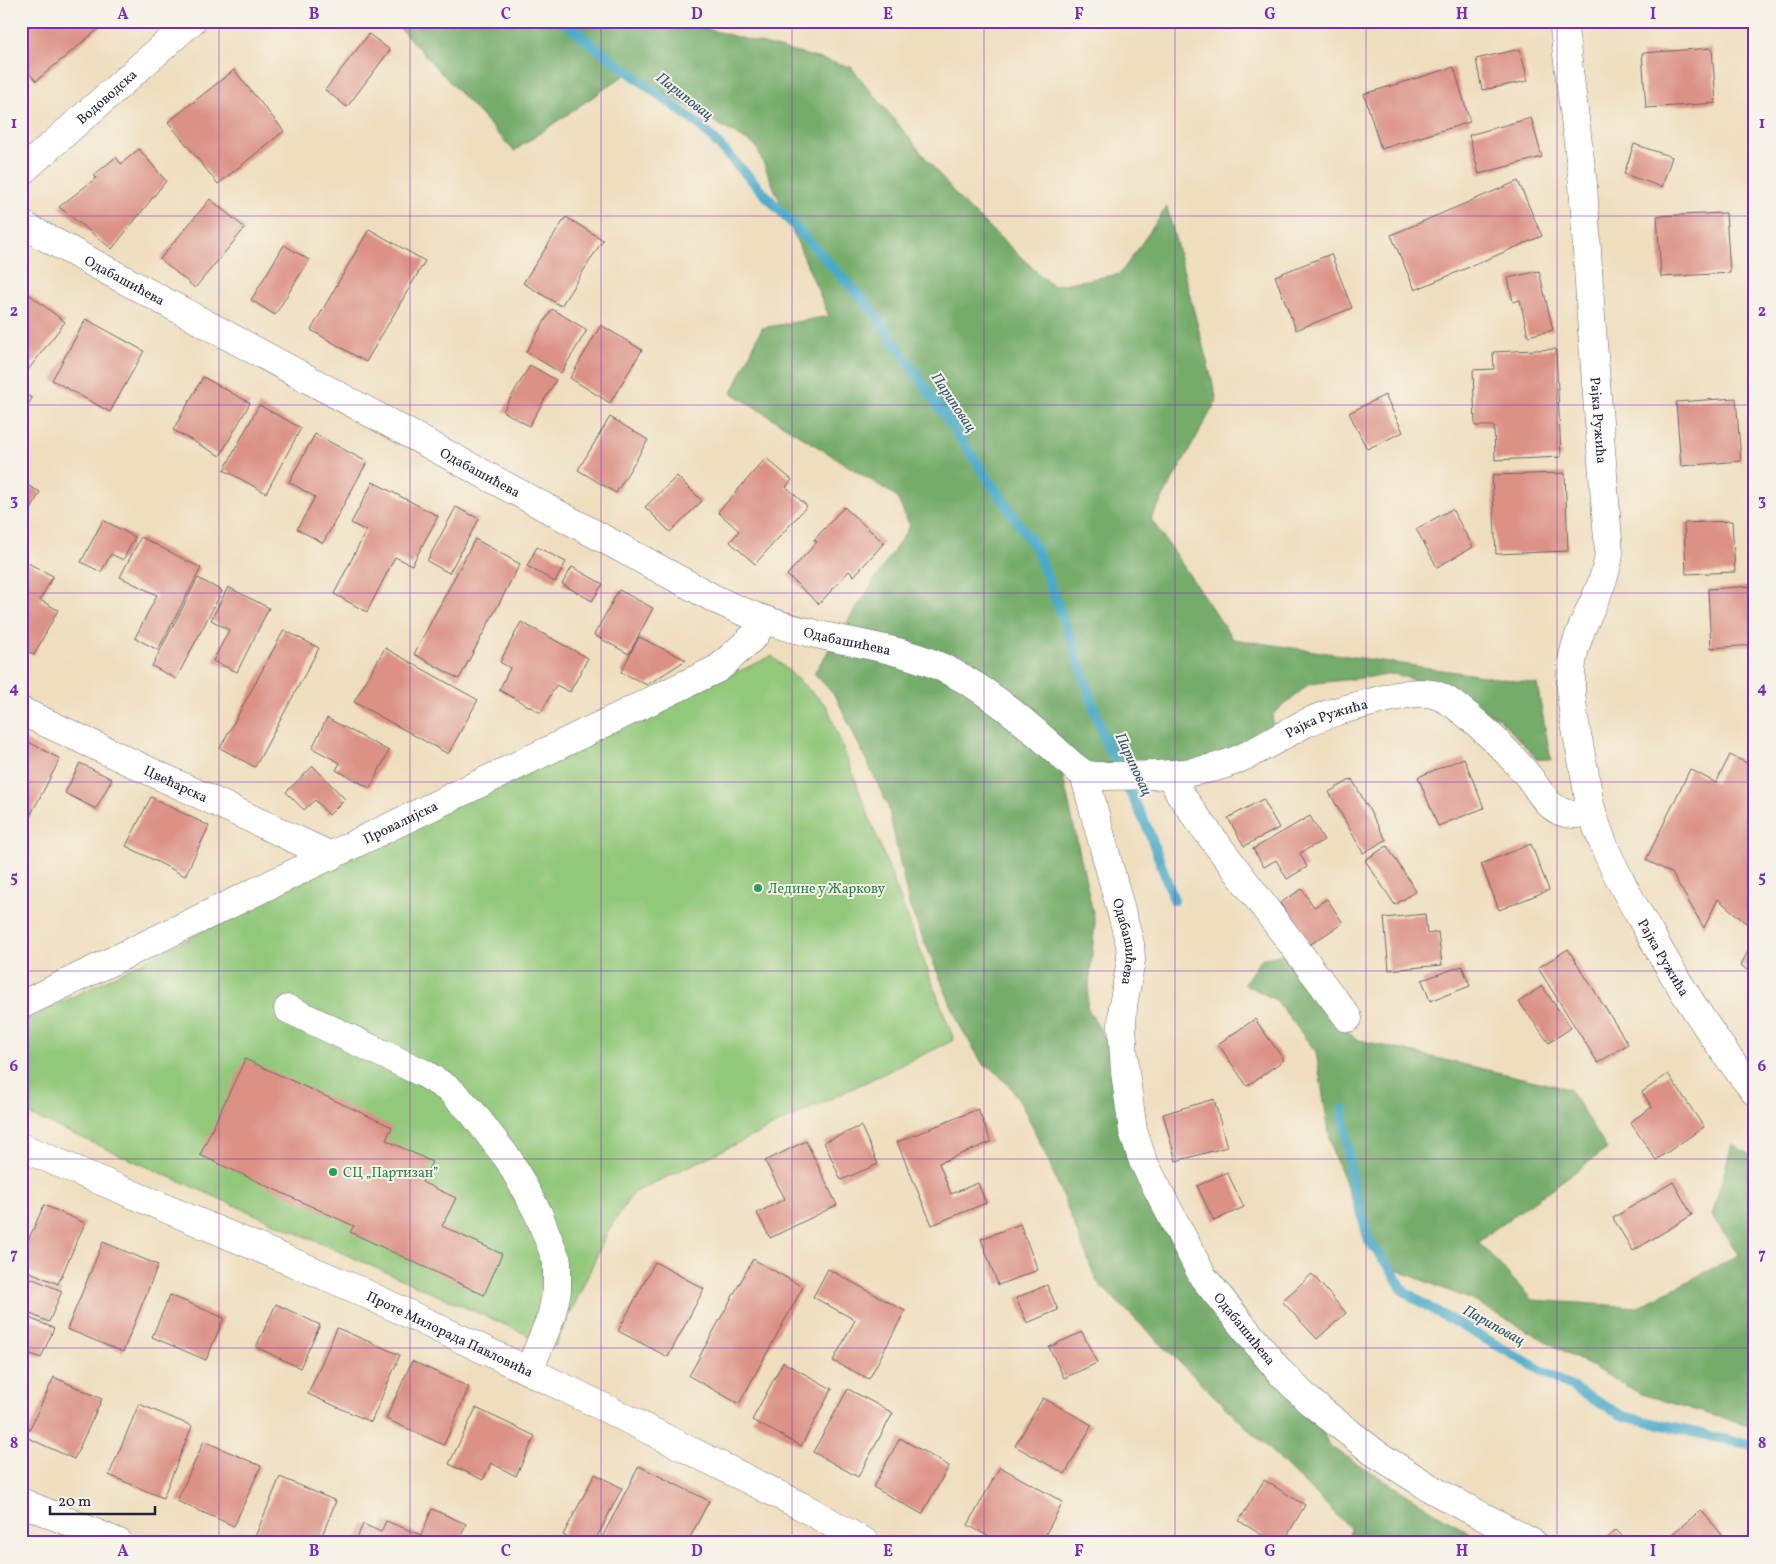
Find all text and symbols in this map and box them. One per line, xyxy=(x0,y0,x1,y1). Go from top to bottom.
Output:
text: A xyxy=(117,4,129,26)
text: B xyxy=(309,4,320,26)
text: C xyxy=(501,4,511,26)
text: D xyxy=(691,4,703,26)
text: E xyxy=(883,4,893,26)
text: F xyxy=(1074,4,1084,26)
text: G xyxy=(1264,4,1276,26)
text: H xyxy=(1456,4,1468,26)
text: I xyxy=(1650,4,1656,26)
street label: Водоводска xyxy=(73,66,142,130)
water label: Париповац xyxy=(651,68,717,126)
text: 1 xyxy=(11,113,17,135)
text: 1 xyxy=(1759,113,1765,135)
street label: Одабашићева xyxy=(81,252,168,311)
text: 2 xyxy=(10,301,18,323)
text: 2 xyxy=(1758,301,1766,323)
water label: Париповац xyxy=(925,369,981,437)
street label: Рајка Ружића xyxy=(1585,376,1610,465)
street label: Одабашићева xyxy=(436,444,523,503)
text: 3 xyxy=(10,490,18,512)
text: 3 xyxy=(1758,490,1766,512)
street label: Одабашићева xyxy=(802,623,893,661)
text: 4 xyxy=(9,678,19,700)
text: 4 xyxy=(1757,678,1767,700)
street label: Рајка Ружића xyxy=(1282,696,1370,743)
water label: Париповац xyxy=(1109,730,1157,800)
street label: Цвећарска xyxy=(140,762,210,808)
street label: Провалијска xyxy=(360,797,441,849)
text: 5 xyxy=(10,867,18,889)
text: 5 xyxy=(1758,867,1766,889)
place label: Ледине у Жаркову xyxy=(768,880,885,899)
marker: Ледине у Жаркову xyxy=(752,882,764,894)
street label: Одабашићева xyxy=(1107,896,1140,986)
street label: Рајка Ружића xyxy=(1632,916,1693,1001)
text: 6 xyxy=(10,1056,19,1078)
text: 6 xyxy=(1758,1056,1767,1078)
place label: СЦ „Партизан” xyxy=(343,1164,439,1183)
marker: СЦ „Партизан” xyxy=(327,1166,339,1178)
text: 7 xyxy=(10,1244,18,1266)
text: 7 xyxy=(1758,1244,1766,1266)
street label: Проте Милорада Павловића xyxy=(363,1287,536,1383)
street label: Одабашићева xyxy=(1208,1289,1279,1370)
water label: Париповац xyxy=(1459,1301,1528,1352)
text: 8 xyxy=(10,1433,18,1455)
text: 8 xyxy=(1758,1433,1766,1455)
scale bar xyxy=(50,1484,155,1516)
text: 20 m xyxy=(58,1492,91,1513)
text: A xyxy=(117,1541,129,1563)
text: B xyxy=(309,1541,320,1563)
text: C xyxy=(501,1541,511,1563)
text: D xyxy=(691,1541,703,1563)
text: E xyxy=(883,1541,893,1563)
text: F xyxy=(1074,1541,1084,1563)
text: G xyxy=(1264,1541,1276,1563)
text: H xyxy=(1456,1541,1468,1563)
text: I xyxy=(1650,1541,1656,1563)

